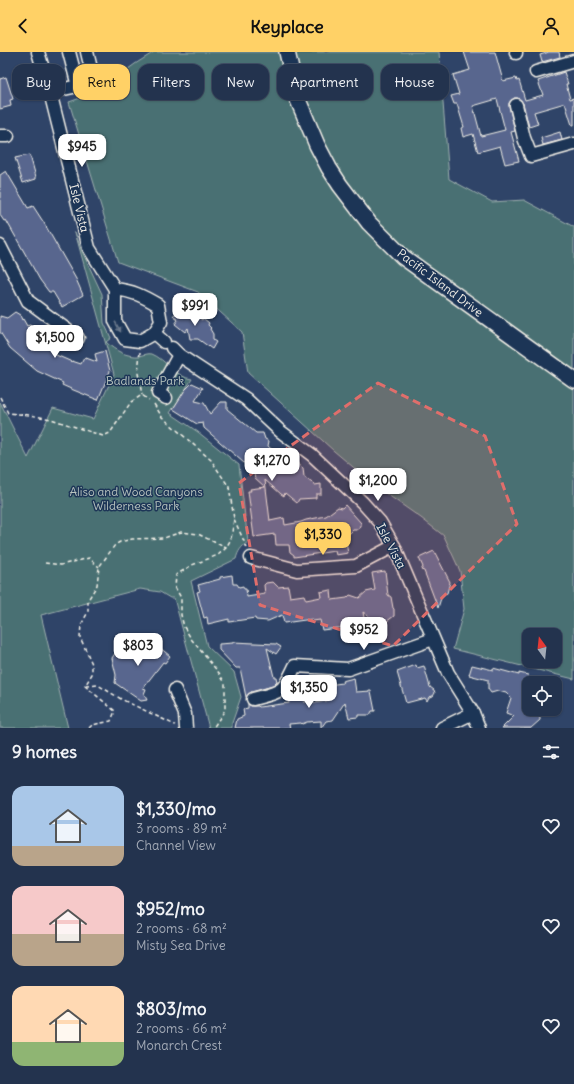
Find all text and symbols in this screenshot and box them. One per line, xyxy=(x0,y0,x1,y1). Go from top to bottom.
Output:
icon: back xyxy=(12,15,34,37)
text: Keyplace xyxy=(250,15,324,38)
icon: person xyxy=(540,15,562,37)
chip: Buy xyxy=(12,64,65,100)
chip: Rent xyxy=(73,64,130,100)
chip: Filters xyxy=(138,64,204,100)
chip: New xyxy=(212,64,269,100)
chip: Apartment xyxy=(277,64,373,100)
chip: House xyxy=(381,64,449,100)
pin: $945 xyxy=(58,134,106,168)
text: $945 xyxy=(67,138,97,155)
street label: Isle Vista xyxy=(66,182,93,234)
street label: Pacific Island Drive xyxy=(394,245,486,320)
pin: $991 xyxy=(171,293,219,327)
text: $991 xyxy=(181,297,209,314)
one-way arrow xyxy=(115,321,122,333)
pin: $1,500 xyxy=(22,325,88,359)
text: $1,500 xyxy=(35,329,75,346)
park label: Badlands Park xyxy=(106,373,184,388)
pin: $1,270 xyxy=(239,448,305,482)
text: $1,270 xyxy=(254,452,290,469)
pin: $1,200 xyxy=(345,468,411,502)
text: $1,200 xyxy=(358,472,398,489)
park label: Aliso and Wood Canyons Wilderness Park xyxy=(69,484,203,513)
street label: Isle Vista xyxy=(373,521,410,571)
pin: $1,330 xyxy=(290,522,356,556)
text: $1,330 xyxy=(304,526,342,543)
pin: $952 xyxy=(340,617,388,651)
text: $952 xyxy=(349,621,379,638)
north arrow xyxy=(522,628,562,668)
map controls xyxy=(522,628,562,716)
pin: $803 xyxy=(114,633,162,667)
text: $803 xyxy=(123,637,153,654)
pin: $1,350 xyxy=(276,675,342,709)
button: locate xyxy=(522,676,562,716)
text: $1,350 xyxy=(290,679,328,696)
text: 9 homes xyxy=(12,741,77,763)
icon: filters xyxy=(540,741,562,763)
text: $1,330/mo xyxy=(136,798,216,820)
icon: home xyxy=(44,802,92,850)
icon: heart xyxy=(540,815,562,837)
text: 3 rooms · 89 m² xyxy=(136,820,227,837)
text: Channel View xyxy=(136,837,216,854)
text: $952/mo xyxy=(136,898,205,920)
icon: home xyxy=(44,902,92,950)
icon: heart xyxy=(540,915,562,937)
text: 2 rooms · 68 m² xyxy=(136,920,227,937)
text: Misty Sea Drive xyxy=(136,937,226,954)
text: $803/mo xyxy=(136,998,206,1020)
icon: home xyxy=(44,1002,92,1050)
icon: heart xyxy=(540,1015,562,1037)
text: 2 rooms · 66 m² xyxy=(136,1020,227,1037)
text: Monarch Crest xyxy=(136,1037,222,1054)

